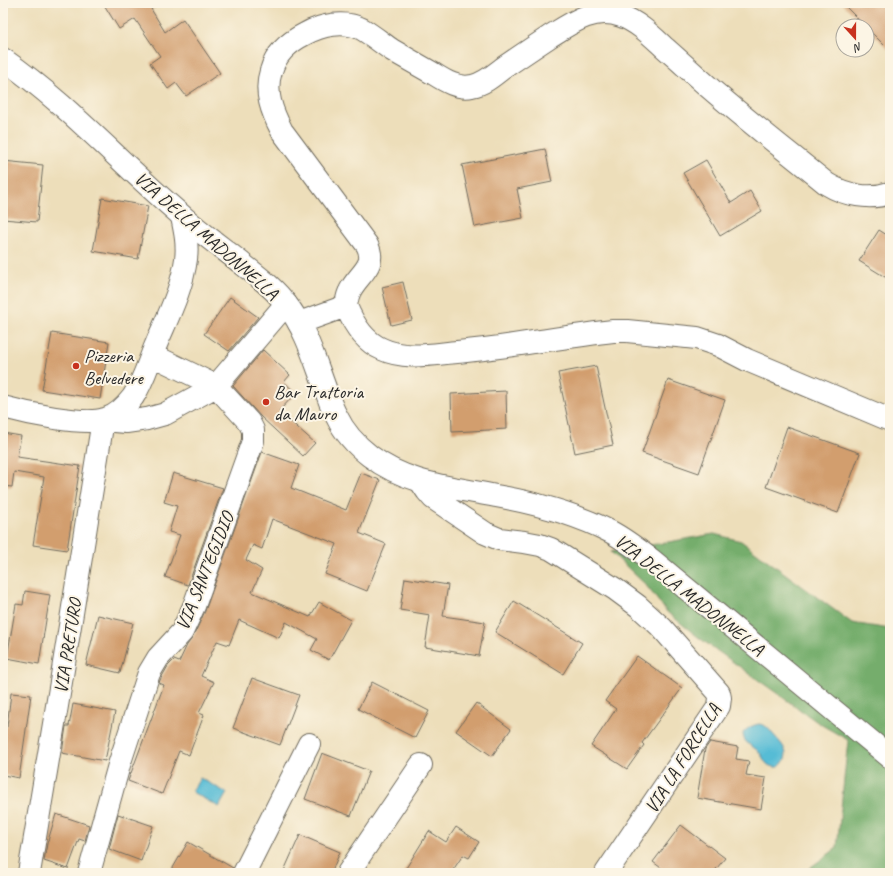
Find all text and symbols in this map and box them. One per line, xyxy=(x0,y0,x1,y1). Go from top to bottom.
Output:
north arrow xyxy=(835,18,875,58)
text: N xyxy=(851,40,864,56)
street label: VIA DELLA MADONNELLA xyxy=(129,166,284,305)
place label: Pizzeria Belvedere xyxy=(84,344,144,390)
marker: Pizzeria Belvedere xyxy=(71,361,81,371)
place label: Bar Trattoria da Mauro xyxy=(274,380,365,426)
marker: Bar Trattoria da Mauro xyxy=(261,397,271,407)
street label: VIA SANT'EGIDIO xyxy=(170,507,240,634)
street label: VIA DELLA MADONNELLA xyxy=(610,529,769,661)
street label: VIA PRETURO xyxy=(49,596,88,695)
street label: VIA LA FORCELLA xyxy=(640,699,726,818)

